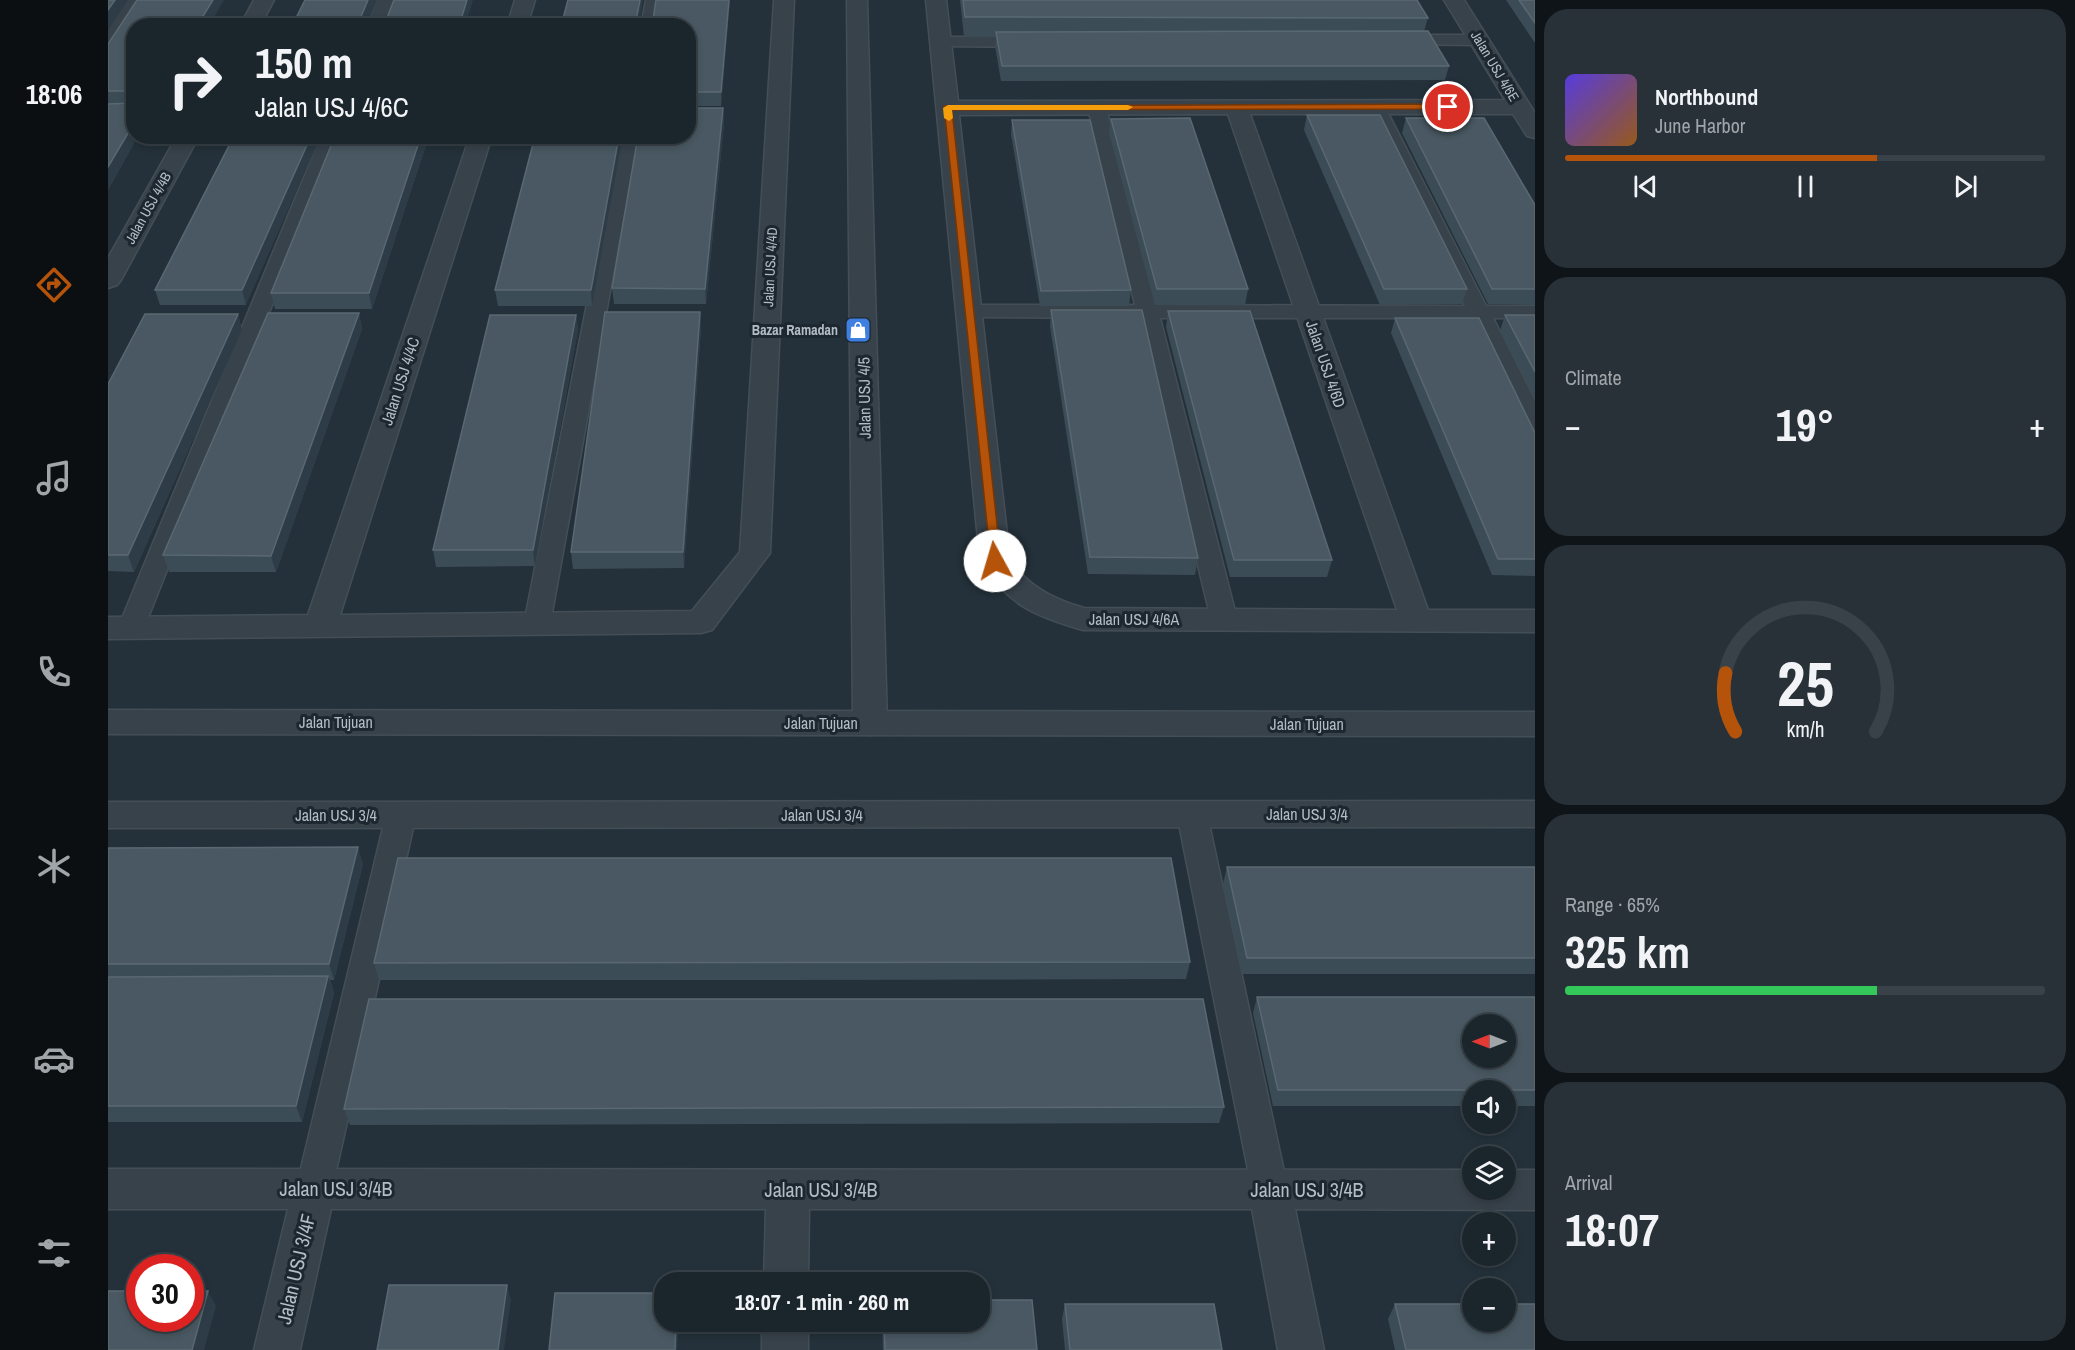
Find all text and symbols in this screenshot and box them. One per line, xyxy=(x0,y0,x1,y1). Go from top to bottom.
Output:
street label: Jalan USJ 4/6E xyxy=(1467,27,1523,105)
text: 150 m xyxy=(255,35,353,91)
icon: right xyxy=(156,42,234,120)
text: 18:06 xyxy=(26,76,82,112)
pin xyxy=(1422,81,1473,132)
text: Northbound xyxy=(1655,82,1758,112)
text: Jalan USJ 4/6C xyxy=(255,89,409,125)
icon: arrive xyxy=(1431,90,1464,123)
text: June Harbor xyxy=(1655,112,1745,139)
street label: Jalan USJ 4/4B xyxy=(121,169,175,247)
icon: previous xyxy=(1629,170,1662,203)
icon: pause xyxy=(1789,170,1822,203)
icon: next xyxy=(1949,170,1982,203)
street label: Jalan USJ 4/4D xyxy=(759,227,781,307)
icon: directions xyxy=(33,264,75,306)
shop icon: Bazar Ramadan xyxy=(843,315,873,345)
street label: Jalan USJ 4/6D xyxy=(1301,317,1351,411)
place label: Bazar Ramadan xyxy=(752,321,838,339)
street label: Jalan USJ 4/4C xyxy=(375,334,425,428)
street label: Jalan USJ 4/5 xyxy=(852,357,876,439)
text: Climate xyxy=(1565,364,1622,391)
text: 19° xyxy=(1775,394,1835,455)
text: − xyxy=(1565,403,1581,447)
text: + xyxy=(2029,403,2045,447)
icon: music xyxy=(33,457,75,499)
position arrow xyxy=(963,529,1027,593)
street label: Jalan USJ 4/6A xyxy=(1089,608,1179,630)
text: 25 xyxy=(1777,641,1833,725)
icon: phone xyxy=(33,651,75,693)
street label: Jalan Tujuan xyxy=(299,711,373,733)
street label: Jalan Tujuan xyxy=(784,712,858,734)
street label: Jalan Tujuan xyxy=(1270,713,1344,735)
text: km/h xyxy=(1786,715,1824,744)
street label: Jalan USJ 3/4 xyxy=(1266,803,1348,825)
street label: Jalan USJ 3/4 xyxy=(295,804,377,826)
street label: Jalan USJ 3/4 xyxy=(781,804,863,826)
icon: climate xyxy=(33,845,75,887)
text: Range · 65% xyxy=(1565,891,1660,918)
text: 325 km xyxy=(1565,921,1690,982)
north arrow xyxy=(1462,1014,1516,1068)
map controls xyxy=(1462,1014,1516,1332)
icon: car xyxy=(33,1038,75,1080)
button: sound xyxy=(1462,1080,1516,1134)
button: layers xyxy=(1462,1146,1516,1200)
text: Arrival xyxy=(1565,1169,1612,1196)
street label: Jalan USJ 3/4B xyxy=(279,1175,393,1202)
street label: Jalan USJ 3/4B xyxy=(764,1176,878,1203)
street label: Jalan USJ 3/4B xyxy=(1250,1176,1364,1203)
text: 18:07 xyxy=(1565,1199,1659,1260)
street label: Jalan USJ 3/4F xyxy=(270,1211,321,1327)
button: + xyxy=(1462,1212,1516,1266)
icon: filters xyxy=(33,1232,75,1274)
speed limit sign: 30 xyxy=(126,1254,204,1332)
button: − xyxy=(1462,1278,1516,1332)
text: 18:07 · 1 min · 260 m xyxy=(735,1287,909,1317)

